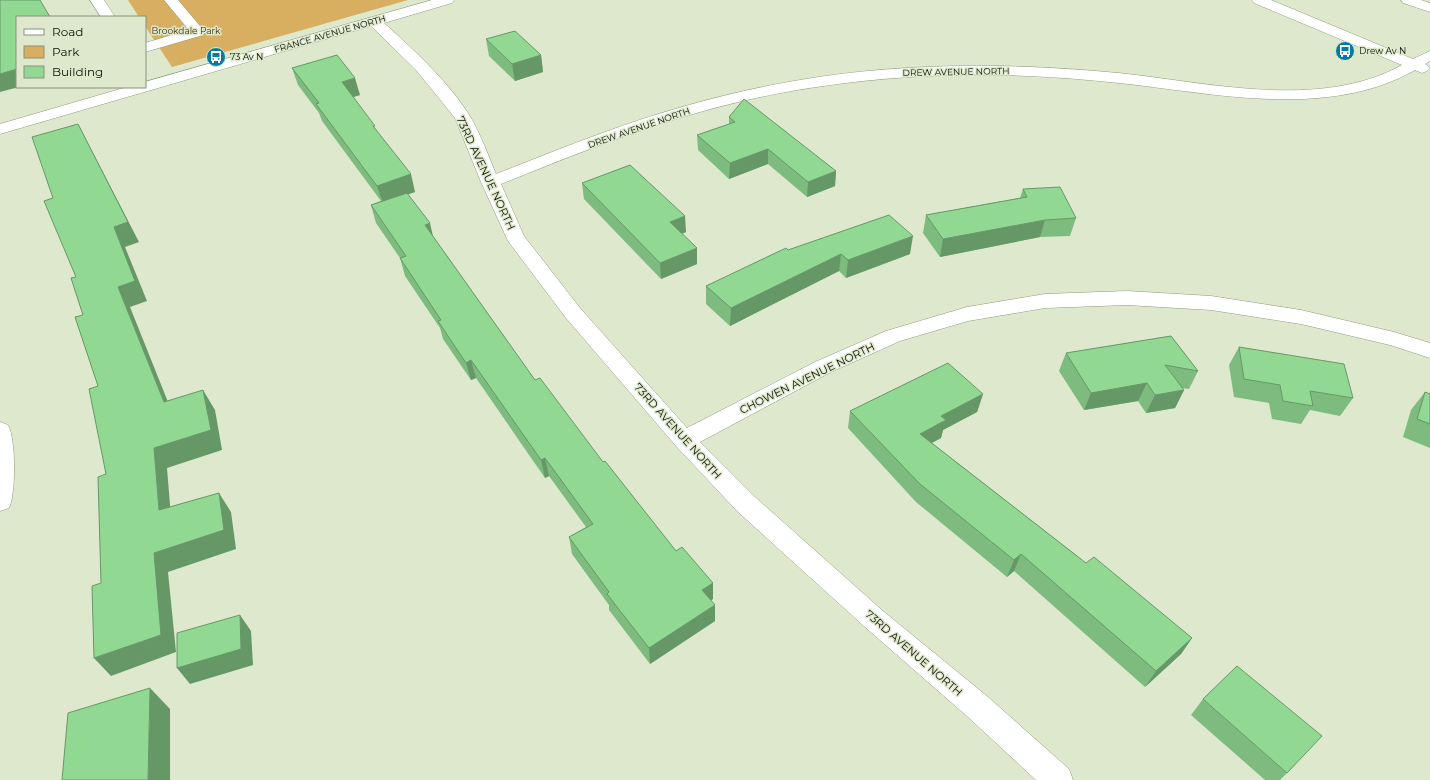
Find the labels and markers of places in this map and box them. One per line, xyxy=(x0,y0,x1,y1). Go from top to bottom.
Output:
bus stop icon: Drew Av N xyxy=(1334,40,1356,62)
place label: Drew Av N xyxy=(1359,45,1406,56)
bus stop icon: 73 Av N xyxy=(205,46,227,68)
place label: 73 Av N xyxy=(230,51,263,62)

